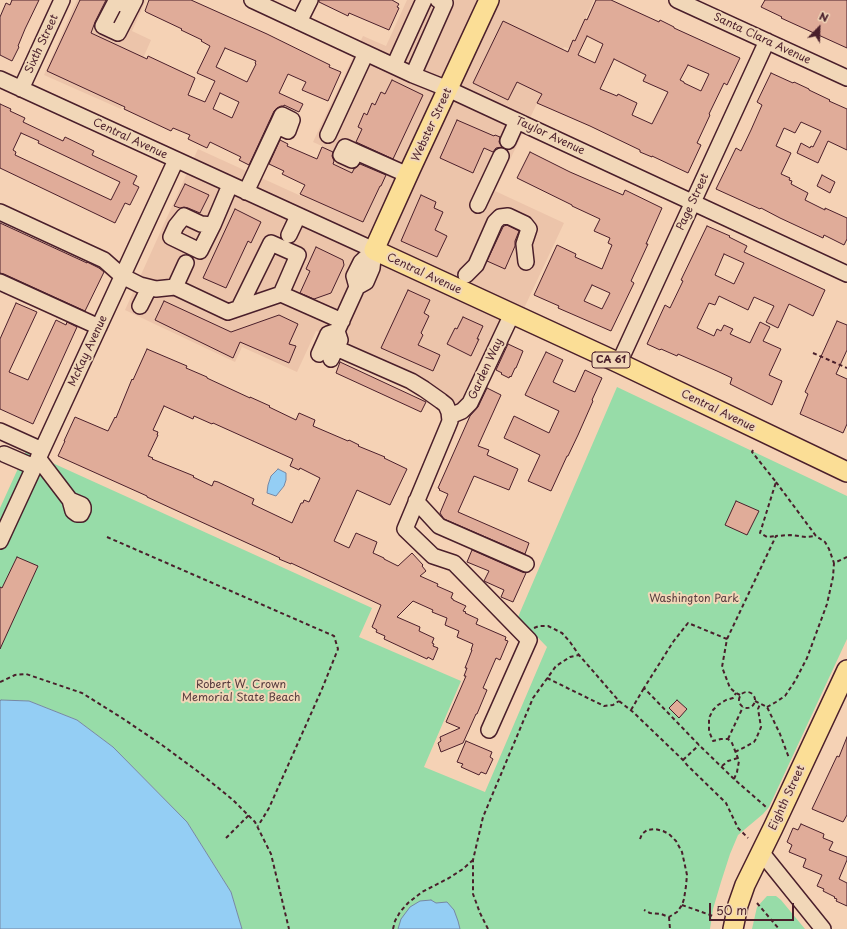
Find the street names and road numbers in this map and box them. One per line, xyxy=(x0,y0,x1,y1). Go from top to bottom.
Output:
street label: Santa Clara Avenue xyxy=(711,11,813,67)
street label: Sixth Street xyxy=(23,12,61,76)
street label: Webster Street xyxy=(409,86,455,164)
street label: Taylor Avenue xyxy=(513,114,587,158)
street label: Central Avenue xyxy=(90,116,170,162)
street label: Page Street xyxy=(674,171,712,233)
street label: Central Avenue xyxy=(384,251,464,297)
street label: McKay Avenue xyxy=(66,313,110,389)
street label: Garden Way xyxy=(466,336,506,402)
road number: CA 61 xyxy=(592,352,630,368)
street label: Central Avenue xyxy=(679,387,757,435)
street label: Eighth Street xyxy=(766,763,808,833)

